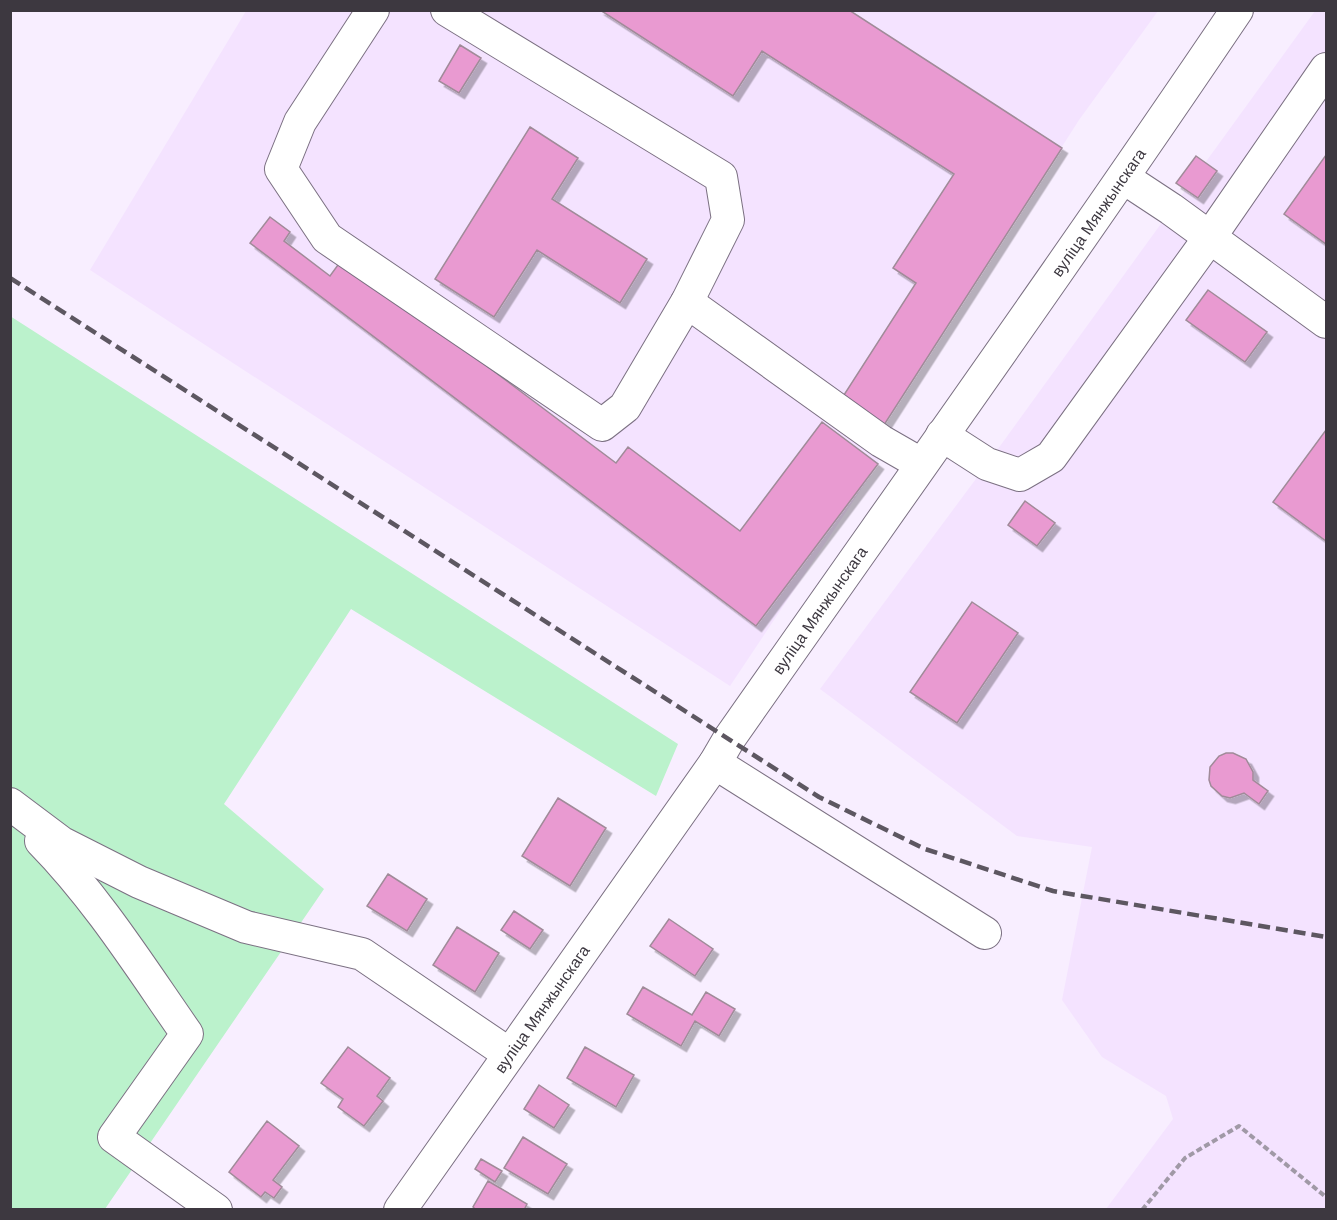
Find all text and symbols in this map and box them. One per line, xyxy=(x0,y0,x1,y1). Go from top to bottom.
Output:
street label: вуліца Мянжынскага xyxy=(1049,145,1149,280)
street label: вуліца Мянжынскага xyxy=(769,543,871,677)
street label: вуліца Мянжынскага xyxy=(491,942,593,1076)

